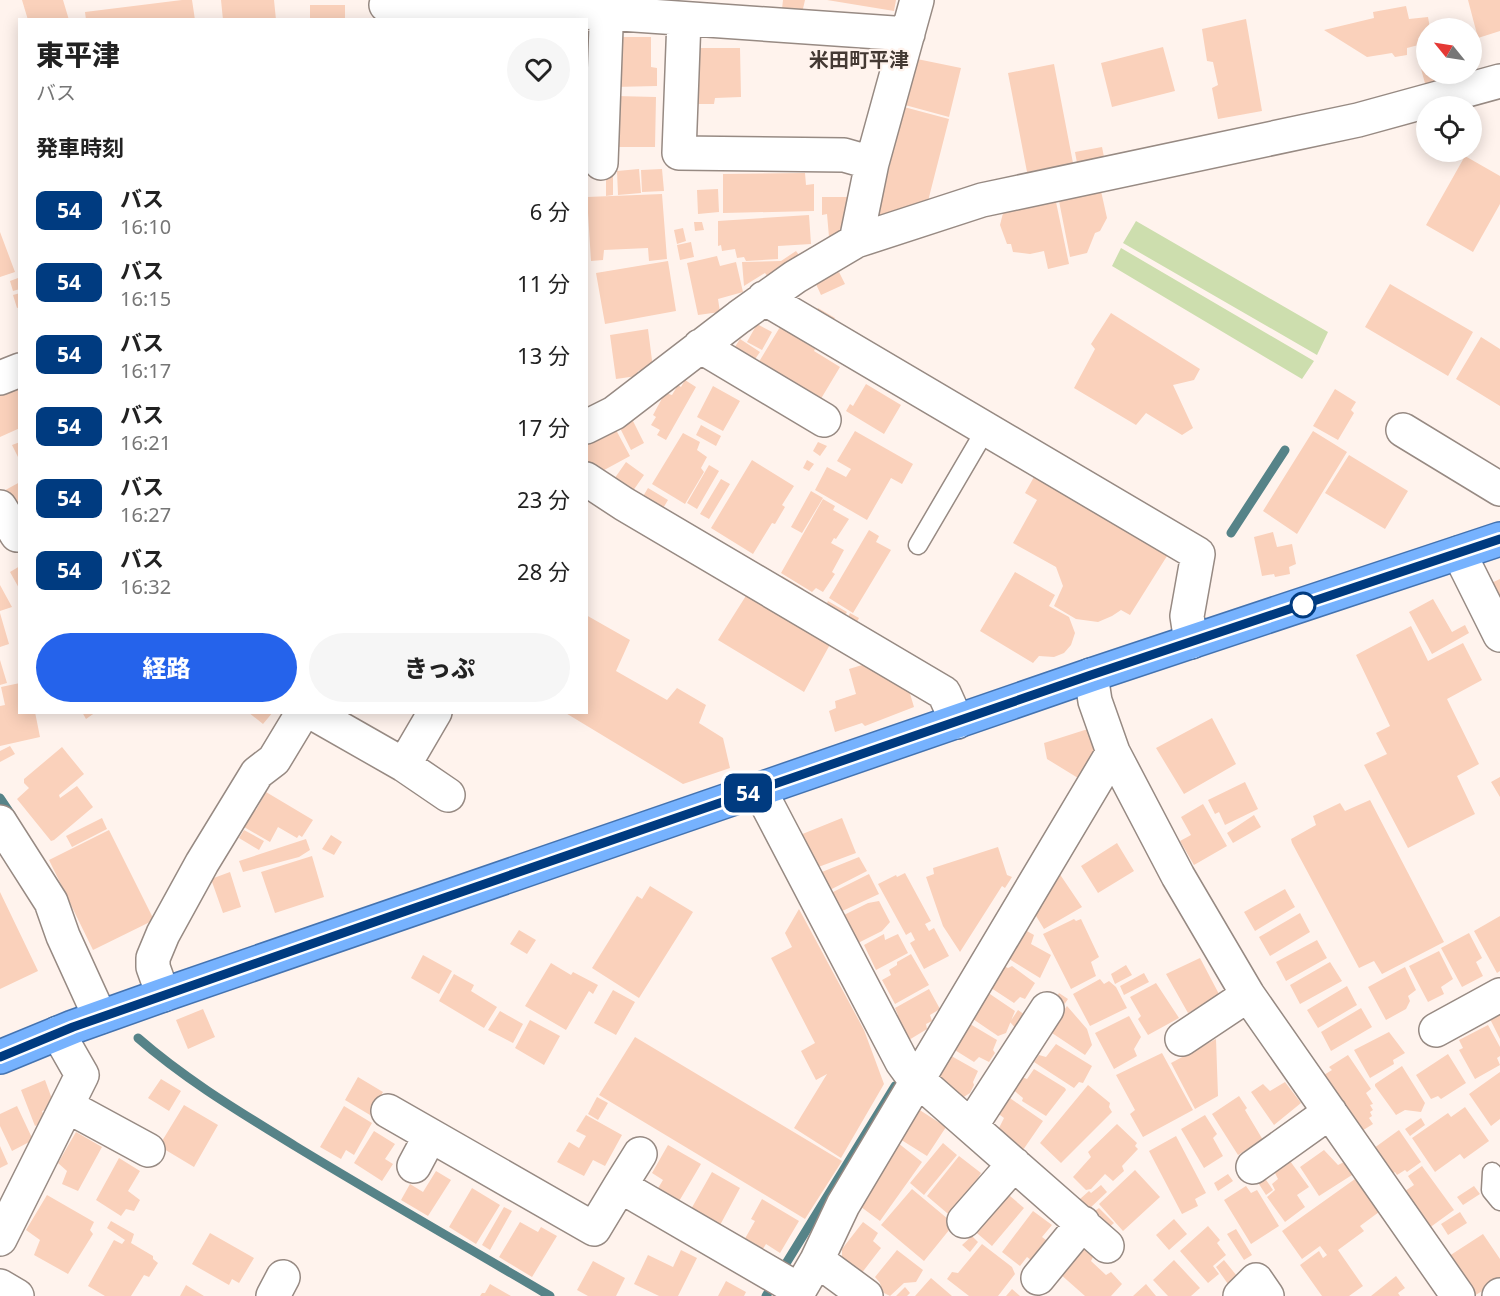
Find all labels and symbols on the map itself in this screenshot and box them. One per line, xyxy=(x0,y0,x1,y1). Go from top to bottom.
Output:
north arrow xyxy=(1416,18,1482,84)
district label: 米田町平津 xyxy=(809,46,909,73)
unlabelled marker xyxy=(1290,592,1316,618)
line badge: 54 xyxy=(721,774,775,812)

